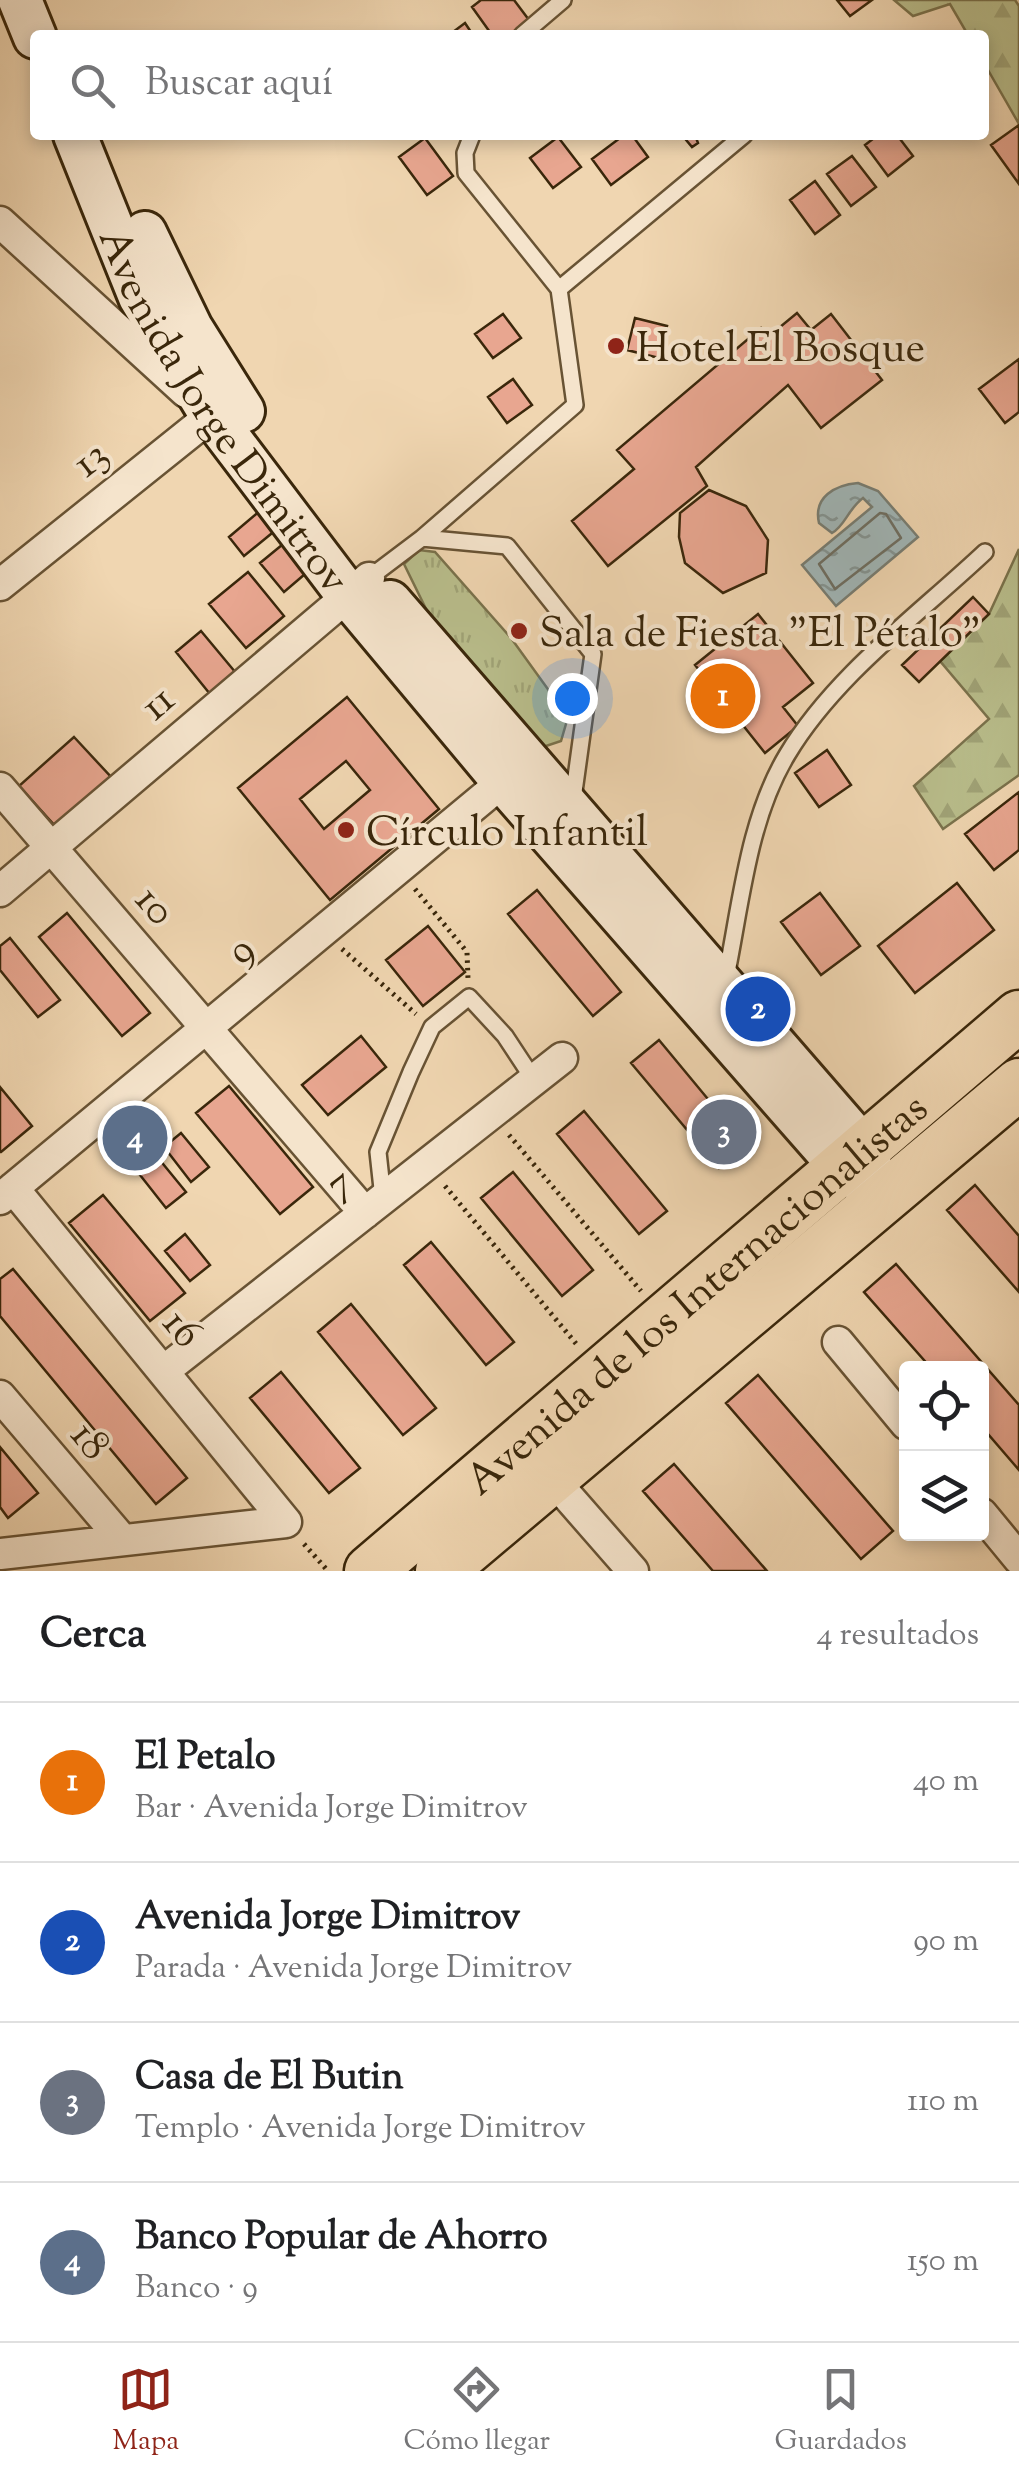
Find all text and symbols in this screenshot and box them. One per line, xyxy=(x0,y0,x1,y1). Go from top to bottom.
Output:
search box xyxy=(30,30,989,140)
icon: search xyxy=(65,58,120,113)
text: Buscar aquí xyxy=(145,58,333,112)
street label: Avenida Jorge Dimitrov xyxy=(80,220,362,608)
place label: Hotel El Bosque xyxy=(636,321,925,381)
marker: Hotel El Bosque xyxy=(605,335,627,357)
street label: 13 xyxy=(61,428,123,494)
place label: Sala de Fiesta "El Pétalo" xyxy=(539,606,981,666)
marker: Sala de Fiesta "El Pétalo" xyxy=(508,620,530,642)
pin: 1 xyxy=(690,658,756,734)
street label: 11 xyxy=(129,673,190,737)
your location xyxy=(547,673,598,724)
place label: Círculo Infantil xyxy=(366,805,648,865)
marker: Círculo Infantil xyxy=(335,819,357,841)
street label: 10 xyxy=(119,874,188,941)
street label: 9 xyxy=(215,922,269,982)
pin: 2 xyxy=(726,972,790,1046)
street label: Avenida de los Internacionalistas xyxy=(454,1081,943,1512)
pin: 3 xyxy=(692,1094,756,1170)
pin: 4 xyxy=(102,1100,168,1176)
street label: 7 xyxy=(313,1155,367,1215)
street label: 16 xyxy=(146,1297,214,1363)
map controls xyxy=(899,1361,989,1541)
button: locate xyxy=(899,1361,989,1451)
street label: 18 xyxy=(54,1409,122,1475)
button: layers xyxy=(899,1451,989,1541)
text: Cerca xyxy=(40,1606,146,1666)
text: 4 resultados xyxy=(816,1613,979,1659)
text: El Petalo xyxy=(135,1732,276,1786)
text: 1 xyxy=(67,1759,78,1805)
text: 40 m xyxy=(913,1759,979,1805)
text: Bar · Avenida Jorge Dimitrov xyxy=(135,1786,528,1832)
text: Avenida Jorge Dimitrov xyxy=(135,1892,520,1946)
text: 2 xyxy=(65,1919,80,1965)
text: 90 m xyxy=(913,1919,979,1965)
text: Parada · Avenida Jorge Dimitrov xyxy=(135,1946,572,1992)
text: Casa de El Butin xyxy=(135,2052,404,2106)
text: 3 xyxy=(66,2079,79,2125)
text: 110 m xyxy=(907,2079,979,2125)
text: Templo · Avenida Jorge Dimitrov xyxy=(135,2106,586,2152)
text: Banco Popular de Ahorro xyxy=(135,2212,547,2266)
text: 4 xyxy=(64,2239,81,2285)
text: 150 m xyxy=(907,2239,979,2285)
text: Banco · 9 xyxy=(135,2266,258,2312)
tab: Mapa xyxy=(112,2362,179,2462)
tab: Cómo llegar xyxy=(404,2362,550,2462)
tab: Guardados xyxy=(774,2362,907,2462)

